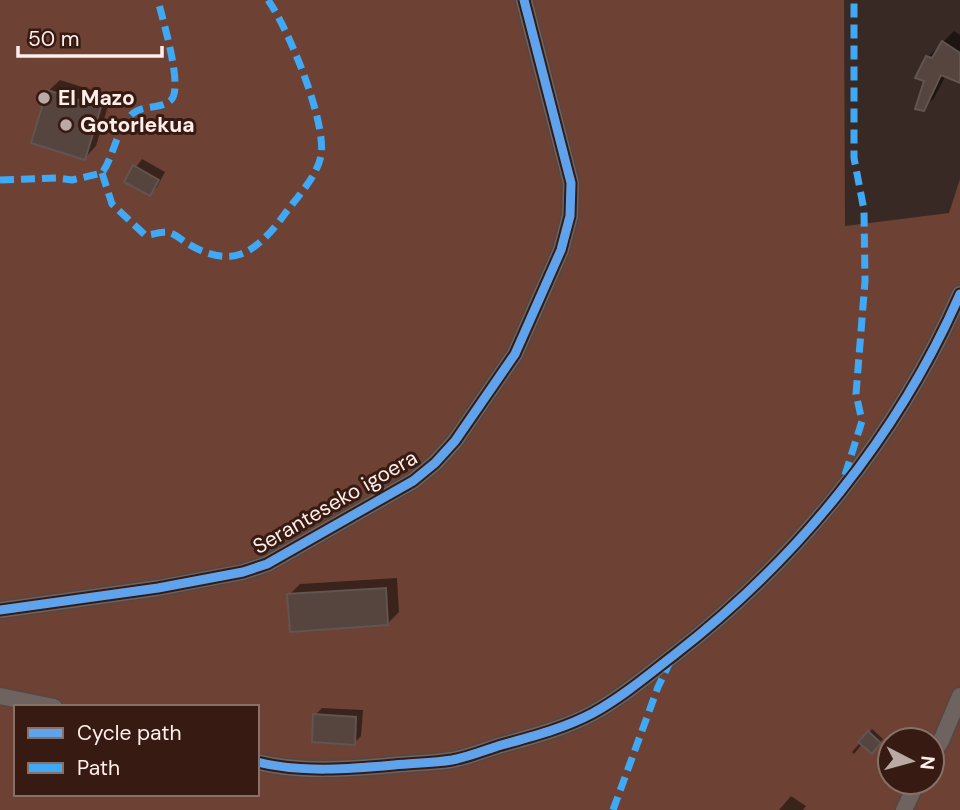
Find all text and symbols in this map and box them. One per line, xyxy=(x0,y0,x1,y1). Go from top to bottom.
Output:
scale bar xyxy=(18,14,161,58)
text: 50 m xyxy=(28,25,79,53)
place label: El Mazo xyxy=(58,84,135,112)
marker: El Mazo xyxy=(36,90,52,106)
place label: Gotorlekua xyxy=(80,111,195,139)
marker: Gotorlekua xyxy=(58,117,74,133)
street label: Seranteseko igoera xyxy=(248,444,422,560)
legend xyxy=(14,705,259,796)
text: Cycle path xyxy=(77,719,182,747)
north arrow xyxy=(876,726,946,796)
text: Path xyxy=(77,754,120,782)
text: N xyxy=(914,755,941,771)

